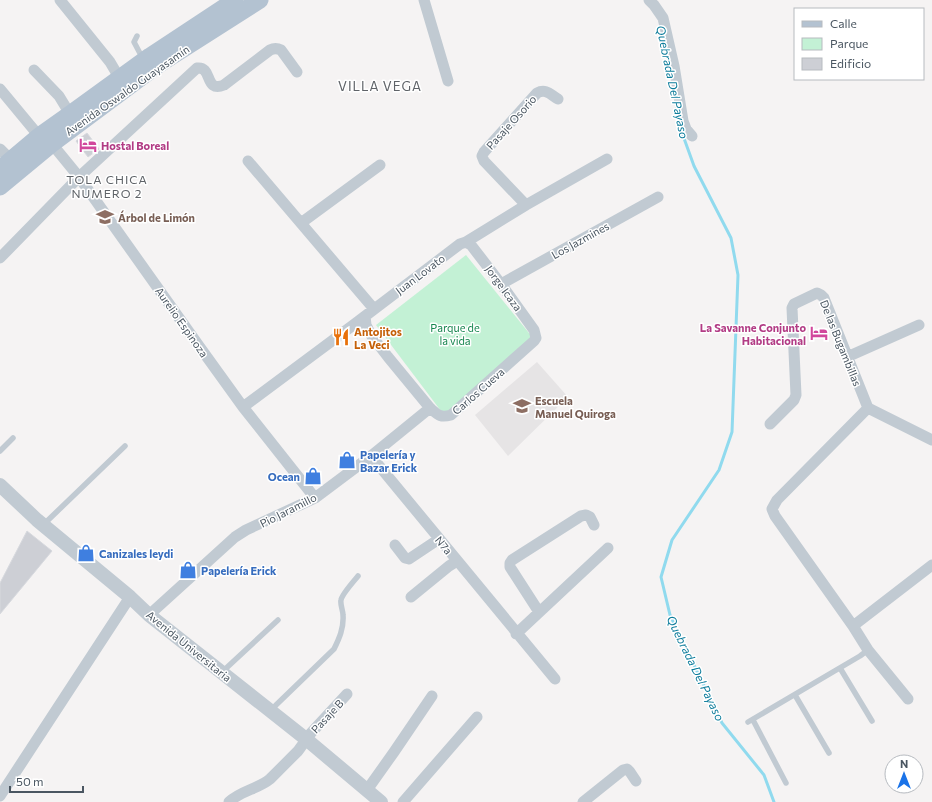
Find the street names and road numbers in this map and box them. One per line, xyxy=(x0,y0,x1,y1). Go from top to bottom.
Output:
street label: Avenida Oswaldo Guayasamín xyxy=(62,42,192,138)
street label: Pasaje Osorio xyxy=(483,92,539,152)
street label: Los Jazmines xyxy=(549,219,612,262)
street label: Juan Lovato xyxy=(393,251,448,298)
street label: Jorge Icaza xyxy=(482,263,525,314)
street label: Aurelio Espinoza xyxy=(153,284,211,360)
street label: De las Bugambillas xyxy=(818,298,864,388)
street label: Carlos Cueva xyxy=(449,365,507,417)
street label: Pio Jaramillo xyxy=(257,490,319,531)
street label: N7a xyxy=(433,533,455,557)
street label: Avenida Universitaria xyxy=(144,608,234,684)
street label: Pasaje B xyxy=(308,696,346,736)

